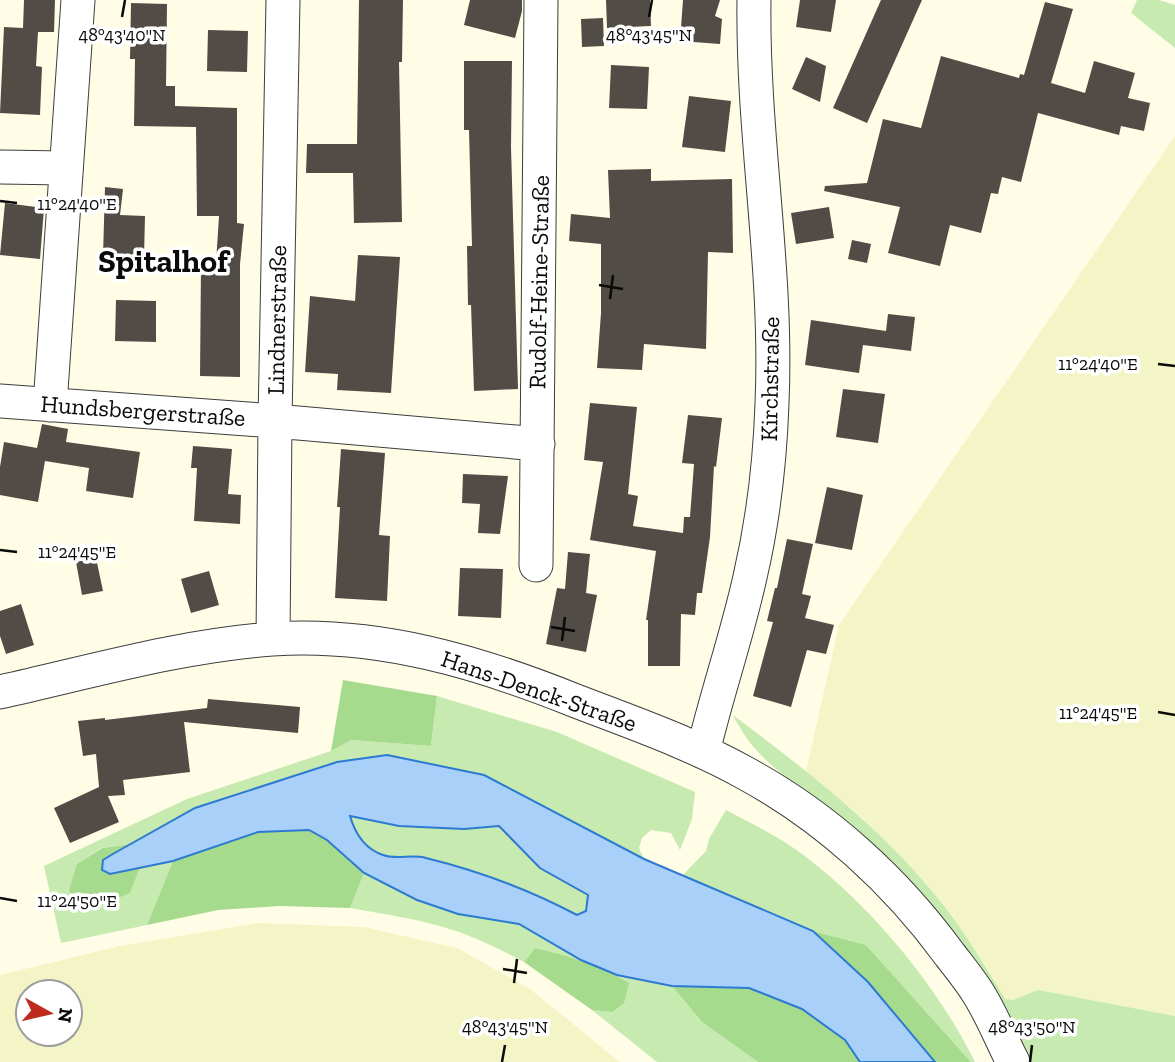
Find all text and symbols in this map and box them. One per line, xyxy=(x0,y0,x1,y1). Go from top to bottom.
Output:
text: 48°43'40"N xyxy=(78,24,166,46)
text: 48°43'45"N xyxy=(606,24,692,46)
street label: Rudolf-Heine-Straße xyxy=(522,175,555,389)
text: 11°24'40"E xyxy=(37,193,117,215)
district label: Spitalhof xyxy=(98,242,231,280)
street label: Lindnerstraße xyxy=(261,245,292,395)
street label: Kirchstraße xyxy=(754,316,785,442)
text: 11°24'40"E xyxy=(1058,353,1138,375)
street label: Hundsbergerstraße xyxy=(40,389,246,432)
text: 11°24'45"E xyxy=(38,541,116,563)
street label: Hans-Denck-Straße xyxy=(438,643,641,738)
text: 11°24'45"E xyxy=(1059,702,1137,724)
text: 11°24'50"E xyxy=(37,890,117,912)
north arrow xyxy=(14,978,84,1048)
text: N xyxy=(53,1007,78,1024)
text: 48°43'45"N xyxy=(462,1016,548,1038)
text: 48°43'50"N xyxy=(988,1016,1076,1038)

